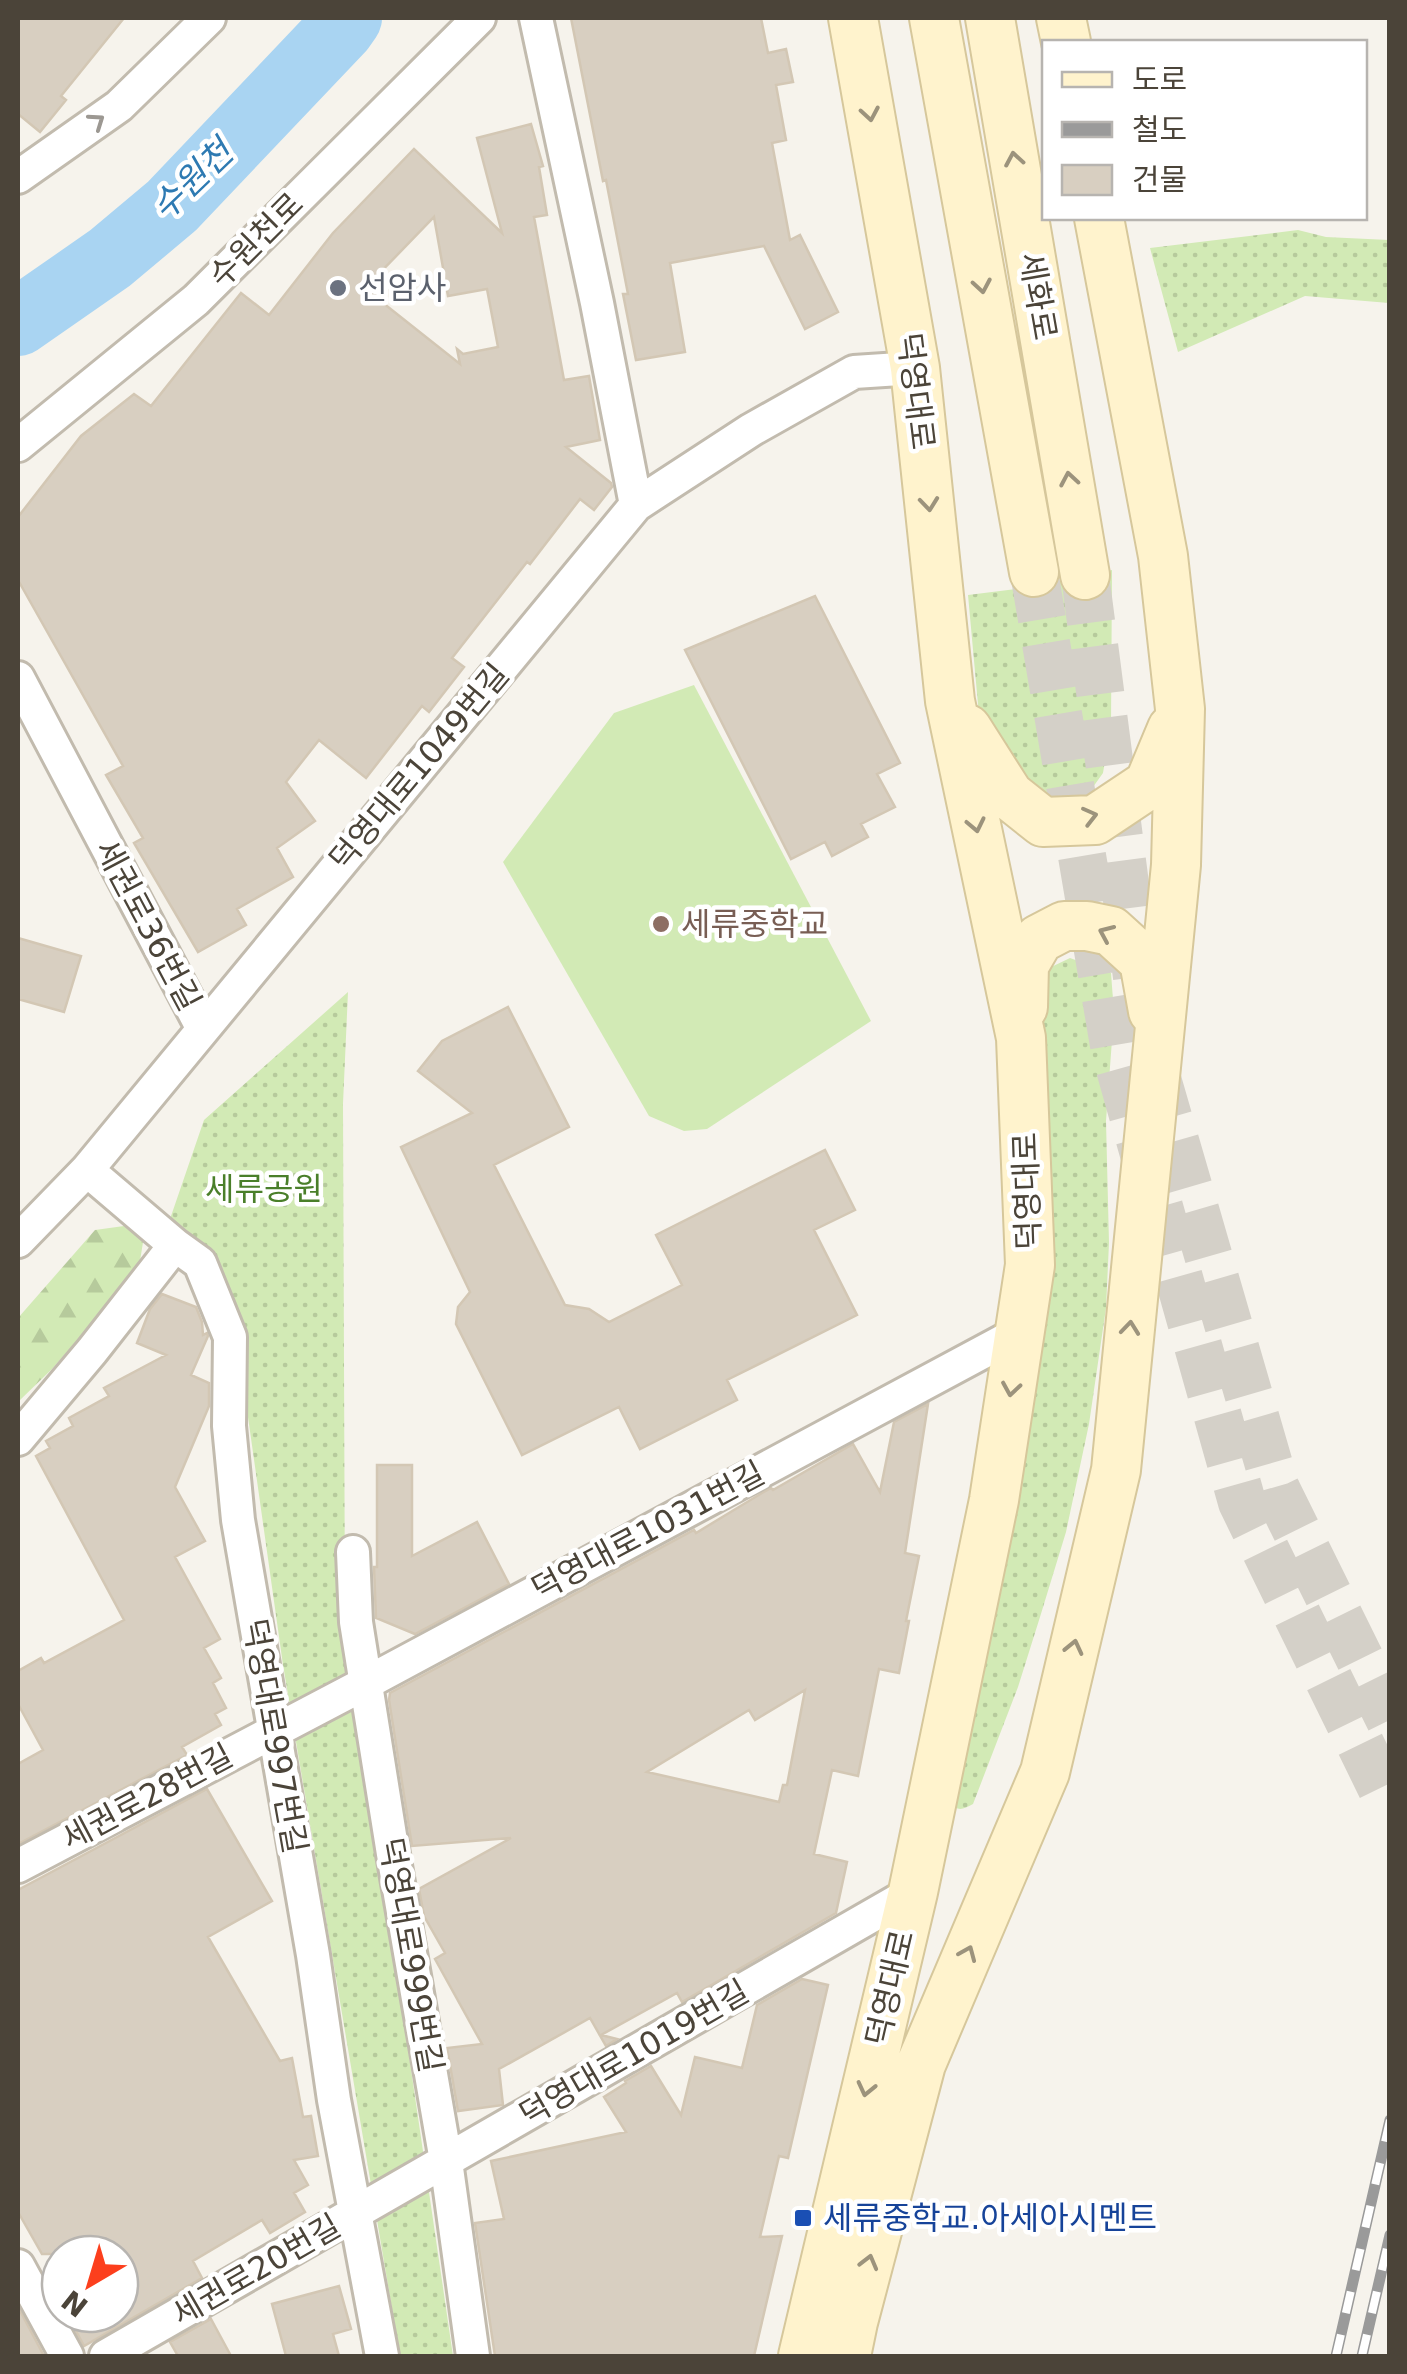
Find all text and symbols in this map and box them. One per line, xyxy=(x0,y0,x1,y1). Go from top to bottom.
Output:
legend xyxy=(1042,40,1367,220)
text: 도로 xyxy=(1132,62,1187,97)
one-way arrow xyxy=(859,105,880,122)
text: 철도 xyxy=(1132,112,1187,147)
one-way arrow xyxy=(86,115,105,133)
water label: 수원천 xyxy=(143,129,243,228)
one-way arrow xyxy=(1004,150,1025,167)
text: 건물 xyxy=(1132,162,1187,197)
street label: 수원천로 xyxy=(201,185,311,295)
street label: 세화로 xyxy=(1012,249,1064,343)
place label: 선암사 xyxy=(358,269,446,307)
marker: 선암사 xyxy=(327,277,349,299)
one-way arrow xyxy=(971,277,992,294)
street label: 덕영대로 xyxy=(890,330,942,452)
one-way arrow xyxy=(1059,471,1080,487)
one-way arrow xyxy=(918,496,939,512)
street label: 덕영대로1049번길 xyxy=(322,656,516,878)
one-way arrow xyxy=(1081,807,1098,828)
one-way arrow xyxy=(964,816,985,833)
street label: 세권로36번길 xyxy=(87,833,209,1017)
place label: 세류중학교 xyxy=(681,905,828,943)
marker: 세류중학교 xyxy=(650,913,672,935)
one-way arrow xyxy=(1098,925,1116,945)
street label: 덕영대로 xyxy=(1006,1131,1048,1251)
park label: 세류공원 xyxy=(205,1170,323,1208)
one-way arrow xyxy=(1119,1319,1141,1335)
one-way arrow xyxy=(1001,1380,1022,1397)
street label: 덕영대로1031번길 xyxy=(525,1454,771,1608)
street label: 덕영대로997번길 xyxy=(236,1616,314,1856)
one-way arrow xyxy=(1062,1639,1083,1656)
street label: 세권로28번길 xyxy=(55,1736,239,1858)
street label: 덕영대로999번길 xyxy=(372,1835,450,2075)
street label: 덕영대로 xyxy=(858,1926,922,2050)
one-way arrow xyxy=(956,1945,976,1963)
street label: 덕영대로1019번길 xyxy=(513,1972,755,2134)
one-way arrow xyxy=(857,2080,878,2097)
place label: 세류중학교.아세아시멘트 xyxy=(823,2199,1157,2237)
street label: 세권로20번길 xyxy=(165,2207,347,2333)
marker: 세류중학교.아세아시멘트 xyxy=(792,2207,814,2229)
north arrow xyxy=(40,2234,140,2334)
one-way arrow xyxy=(857,2254,878,2271)
text: N xyxy=(56,2283,94,2324)

